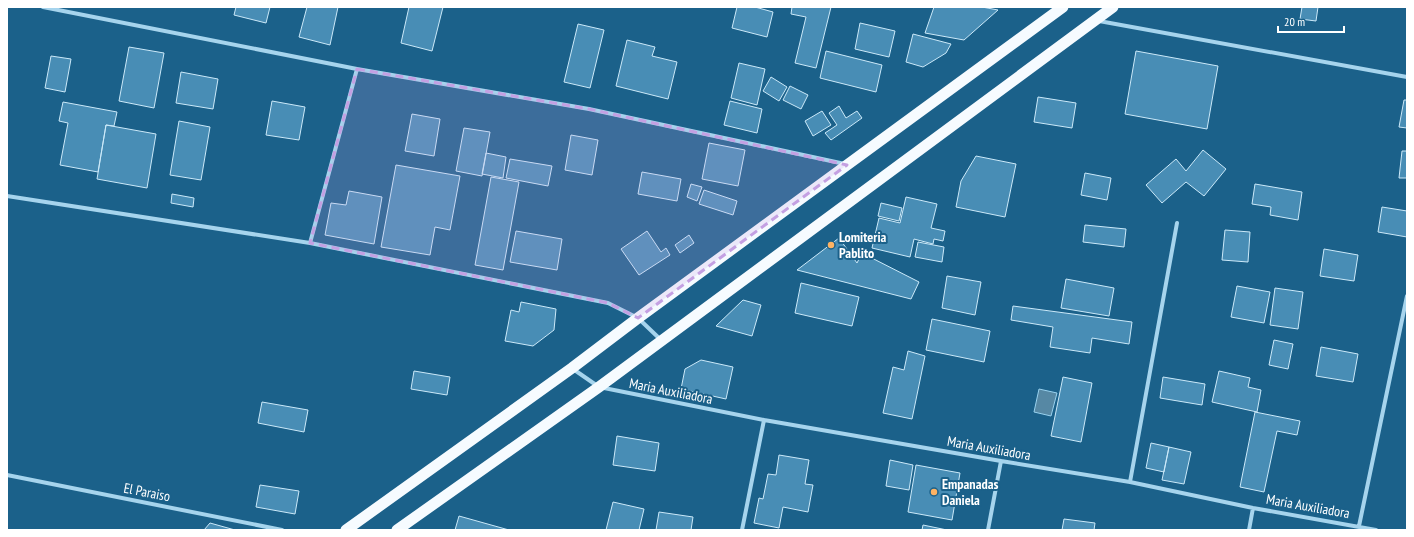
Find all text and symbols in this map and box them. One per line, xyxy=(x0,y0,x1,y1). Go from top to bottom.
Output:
scale bar xyxy=(1278,8,1344,34)
text: 20 m xyxy=(1284,14,1305,29)
place label: Lomiteria Pablito xyxy=(839,228,887,262)
marker: Lomiteria Pablito xyxy=(826,240,836,250)
street label: Maria Auxiliadora xyxy=(628,374,714,408)
street label: Maria Auxiliadora xyxy=(946,432,1032,464)
place label: Empanadas Daniela xyxy=(942,475,998,509)
street label: El Paraiso xyxy=(122,479,172,505)
marker: Empanadas Daniela xyxy=(929,487,939,497)
street label: Maria Auxiliadora xyxy=(1265,490,1351,522)

